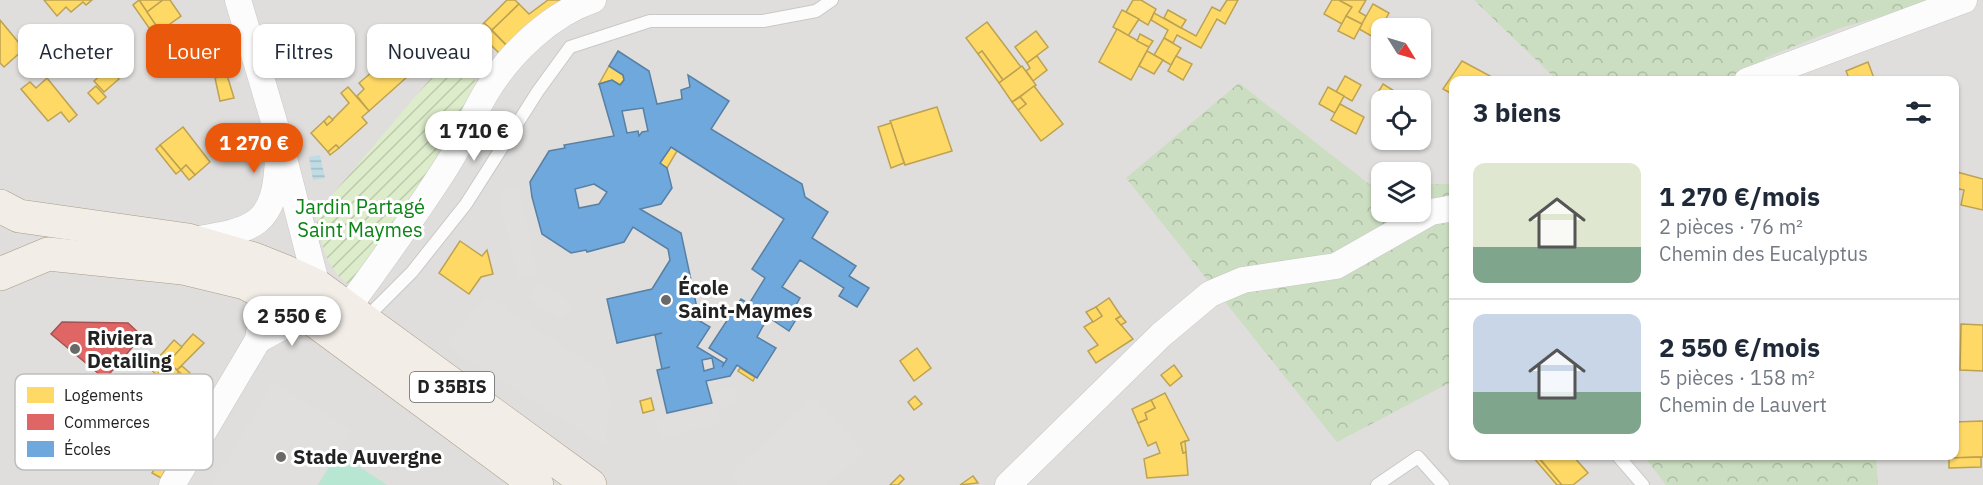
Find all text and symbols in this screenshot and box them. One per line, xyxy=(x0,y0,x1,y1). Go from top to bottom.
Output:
north arrow xyxy=(1371,18,1431,78)
map controls xyxy=(1371,18,1431,222)
chip: Acheter xyxy=(18,24,134,78)
chip: Louer xyxy=(146,24,241,78)
chip: Filtres xyxy=(253,24,355,78)
chip: Nouveau xyxy=(367,24,492,78)
button: locate xyxy=(1371,90,1431,150)
text: 3 biens xyxy=(1473,95,1561,129)
icon: filters xyxy=(1902,96,1935,129)
pin: 1 710 € xyxy=(419,111,529,162)
text: 1 710 € xyxy=(439,117,509,144)
pin: 1 270 € xyxy=(199,123,309,174)
text: 1 270 € xyxy=(219,129,289,156)
button: layers xyxy=(1371,162,1431,222)
text: 1 270 €/mois xyxy=(1659,179,1820,213)
icon: home xyxy=(1521,187,1593,259)
park label: Jardin Partagé Saint Maymes xyxy=(295,193,425,243)
text: 2 pièces · 76 m² xyxy=(1659,213,1803,240)
text: Chemin des Eucalyptus xyxy=(1659,240,1868,267)
place label: École Saint-Maymes xyxy=(678,274,812,324)
marker: École Saint-Maymes xyxy=(659,293,673,307)
pin: 2 550 € xyxy=(237,296,347,347)
text: 2 550 € xyxy=(257,302,327,329)
place label: Riviera Detailing xyxy=(87,324,173,374)
text: 2 550 €/mois xyxy=(1659,330,1820,364)
icon: home xyxy=(1521,338,1593,410)
marker: Riviera Detailing xyxy=(68,342,82,356)
text: 5 pièces · 158 m² xyxy=(1659,364,1815,391)
road number: D 35BIS xyxy=(410,372,494,402)
legend xyxy=(15,374,213,470)
text: Logements xyxy=(64,385,143,405)
text: Chemin de Lauvert xyxy=(1659,391,1827,418)
text: Commerces xyxy=(64,412,150,432)
text: Écoles xyxy=(64,438,111,459)
place label: Stade Auvergne xyxy=(293,443,442,470)
marker: Stade Auvergne xyxy=(274,450,288,464)

